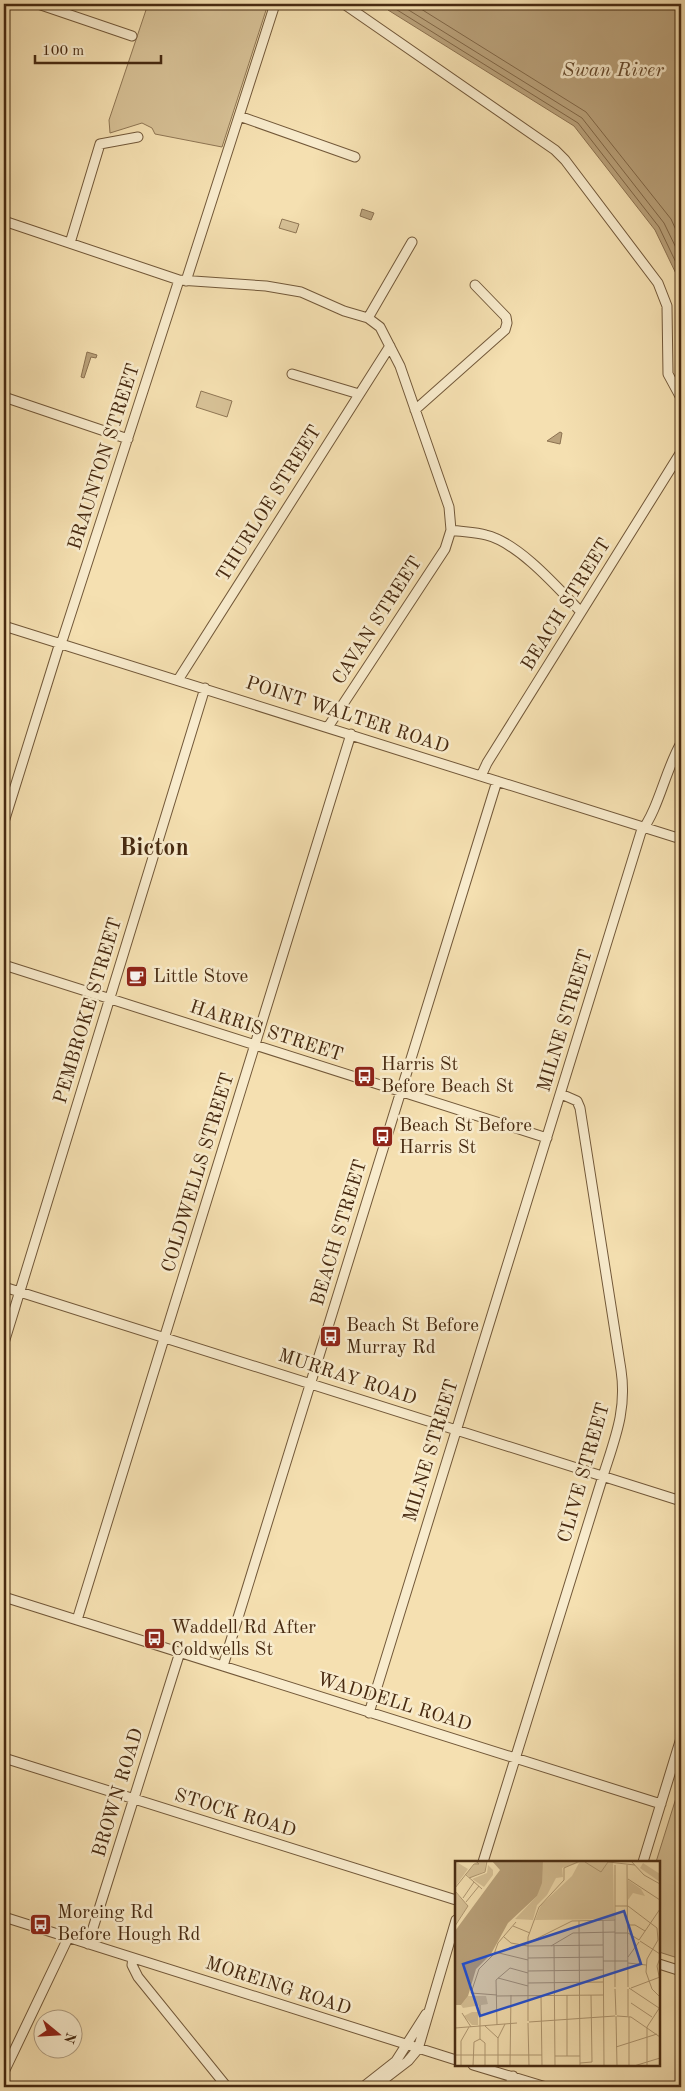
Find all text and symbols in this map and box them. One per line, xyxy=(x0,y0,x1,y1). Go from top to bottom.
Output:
scale bar xyxy=(35,32,161,64)
text: 100 m xyxy=(42,44,84,59)
water label: Swan River xyxy=(562,61,664,81)
street label: BRAUNTON STREET xyxy=(66,361,144,553)
street label: THURLOE STREET xyxy=(214,423,326,585)
street label: BEACH STREET xyxy=(519,536,615,674)
street label: CAVAN STREET xyxy=(330,554,426,688)
street label: POINT WALTER ROAD xyxy=(243,674,451,758)
district label: Bicton xyxy=(119,837,189,861)
street label: PEMBROKE STREET xyxy=(52,916,126,1106)
street label: MILNE STREET xyxy=(535,947,597,1095)
cafe icon: Little Stove xyxy=(125,965,149,989)
place label: Little Stove xyxy=(153,968,248,987)
street label: HARRIS STREET xyxy=(187,998,345,1066)
place label: Harris St Before Beach St xyxy=(381,1056,514,1097)
bus stop icon: Harris St Before Beach St xyxy=(353,1064,377,1088)
street label: COLDWELLS STREET xyxy=(160,1071,238,1275)
place label: Beach St Before Harris St xyxy=(399,1117,532,1158)
bus stop icon: Beach St Before Harris St xyxy=(371,1125,395,1149)
street label: BEACH STREET xyxy=(309,1158,371,1308)
place label: Beach St Before Murray Rd xyxy=(346,1317,479,1358)
bus stop icon: Beach St Before Murray Rd xyxy=(318,1325,342,1349)
street label: MURRAY ROAD xyxy=(275,1347,419,1409)
street label: MILNE STREET xyxy=(401,1377,463,1525)
street label: CLIVE STREET xyxy=(556,1401,614,1545)
place label: Waddell Rd After Coldwells St xyxy=(171,1619,316,1660)
bus stop icon: Waddell Rd After Coldwells St xyxy=(143,1627,167,1651)
street label: WADDELL ROAD xyxy=(314,1670,474,1736)
street label: BROWN ROAD xyxy=(90,1726,148,1860)
street label: STOCK ROAD xyxy=(172,1786,298,1842)
inset map xyxy=(455,1861,660,2066)
place label: Moreing Rd Before Hough Rd xyxy=(57,1904,200,1945)
bus stop icon: Moreing Rd Before Hough Rd xyxy=(29,1912,53,1936)
street label: MOREING ROAD xyxy=(203,1954,353,2020)
north arrow xyxy=(32,2008,82,2058)
text: N xyxy=(61,2030,78,2045)

